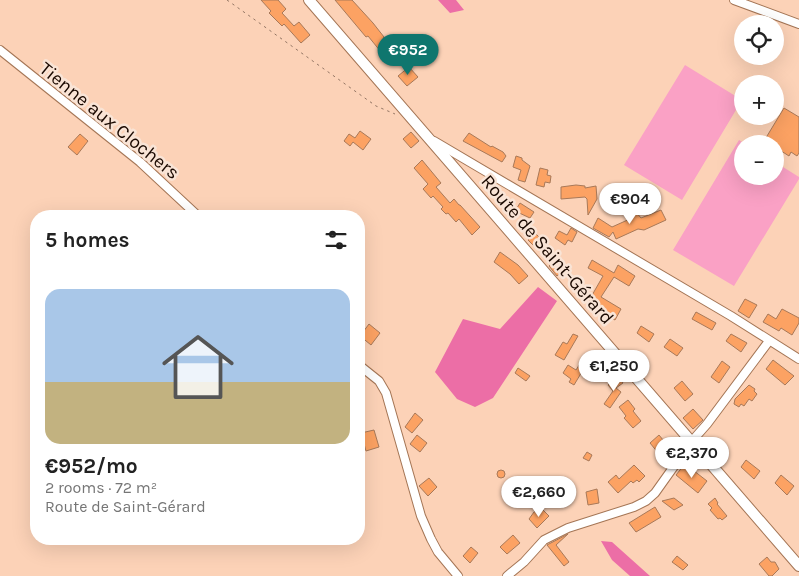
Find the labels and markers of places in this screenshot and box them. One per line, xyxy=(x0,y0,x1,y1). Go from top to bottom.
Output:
pin: €952 xyxy=(378,34,438,76)
pin: €904 xyxy=(600,182,660,225)
pin: €1,250 xyxy=(573,350,655,392)
pin: €2,370 xyxy=(651,436,733,479)
pin: €2,660 xyxy=(498,476,580,518)

